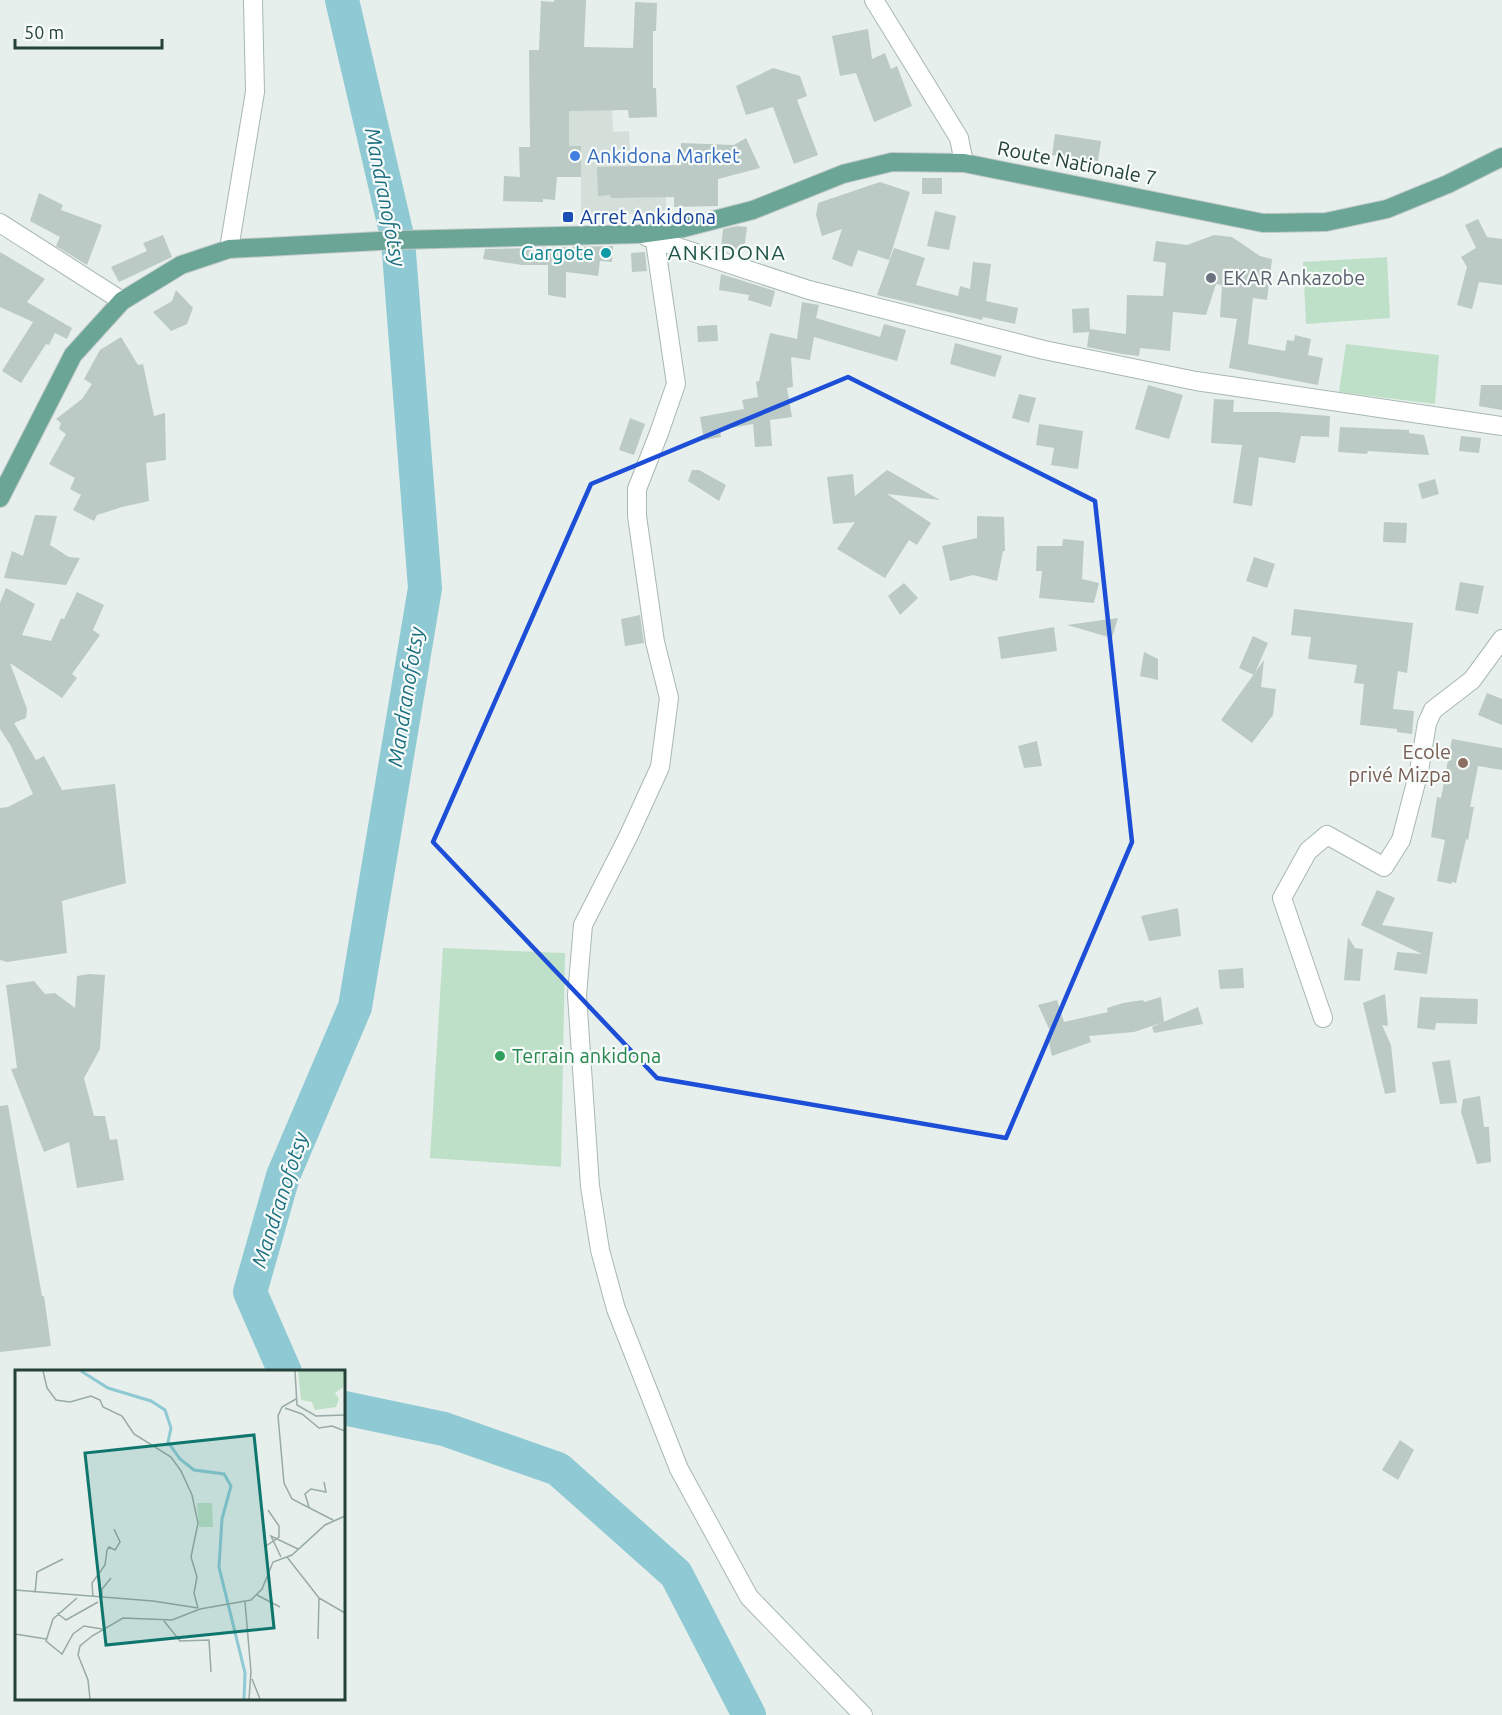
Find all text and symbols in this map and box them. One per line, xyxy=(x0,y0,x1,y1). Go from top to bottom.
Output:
scale bar xyxy=(15,12,162,50)
text: 50 m xyxy=(24,22,64,42)
water label: Mandranofotsy xyxy=(361,125,411,269)
street label: Route Nationale 7 xyxy=(995,136,1159,189)
place label: Ankidona Market xyxy=(587,144,740,167)
marker: Ankidona Market xyxy=(568,149,582,163)
place label: Arret Ankidona xyxy=(580,205,716,228)
marker: Arret Ankidona xyxy=(561,210,575,224)
district label: ANKIDONA xyxy=(668,240,786,264)
place label: Gargote xyxy=(521,241,594,264)
marker: Gargote xyxy=(599,246,613,260)
place label: EKAR Ankazobe xyxy=(1223,266,1365,289)
marker: EKAR Ankazobe xyxy=(1204,271,1218,285)
water label: Mandranofotsy xyxy=(382,624,428,768)
place label: Ecole privé Mizpa xyxy=(1348,740,1451,786)
marker: Ecole privé Mizpa xyxy=(1456,756,1470,770)
place label: Terrain ankidona xyxy=(512,1044,661,1067)
marker: Terrain ankidona xyxy=(493,1049,507,1063)
water label: Mandranofotsy xyxy=(246,1128,313,1270)
inset map xyxy=(15,1370,345,1700)

